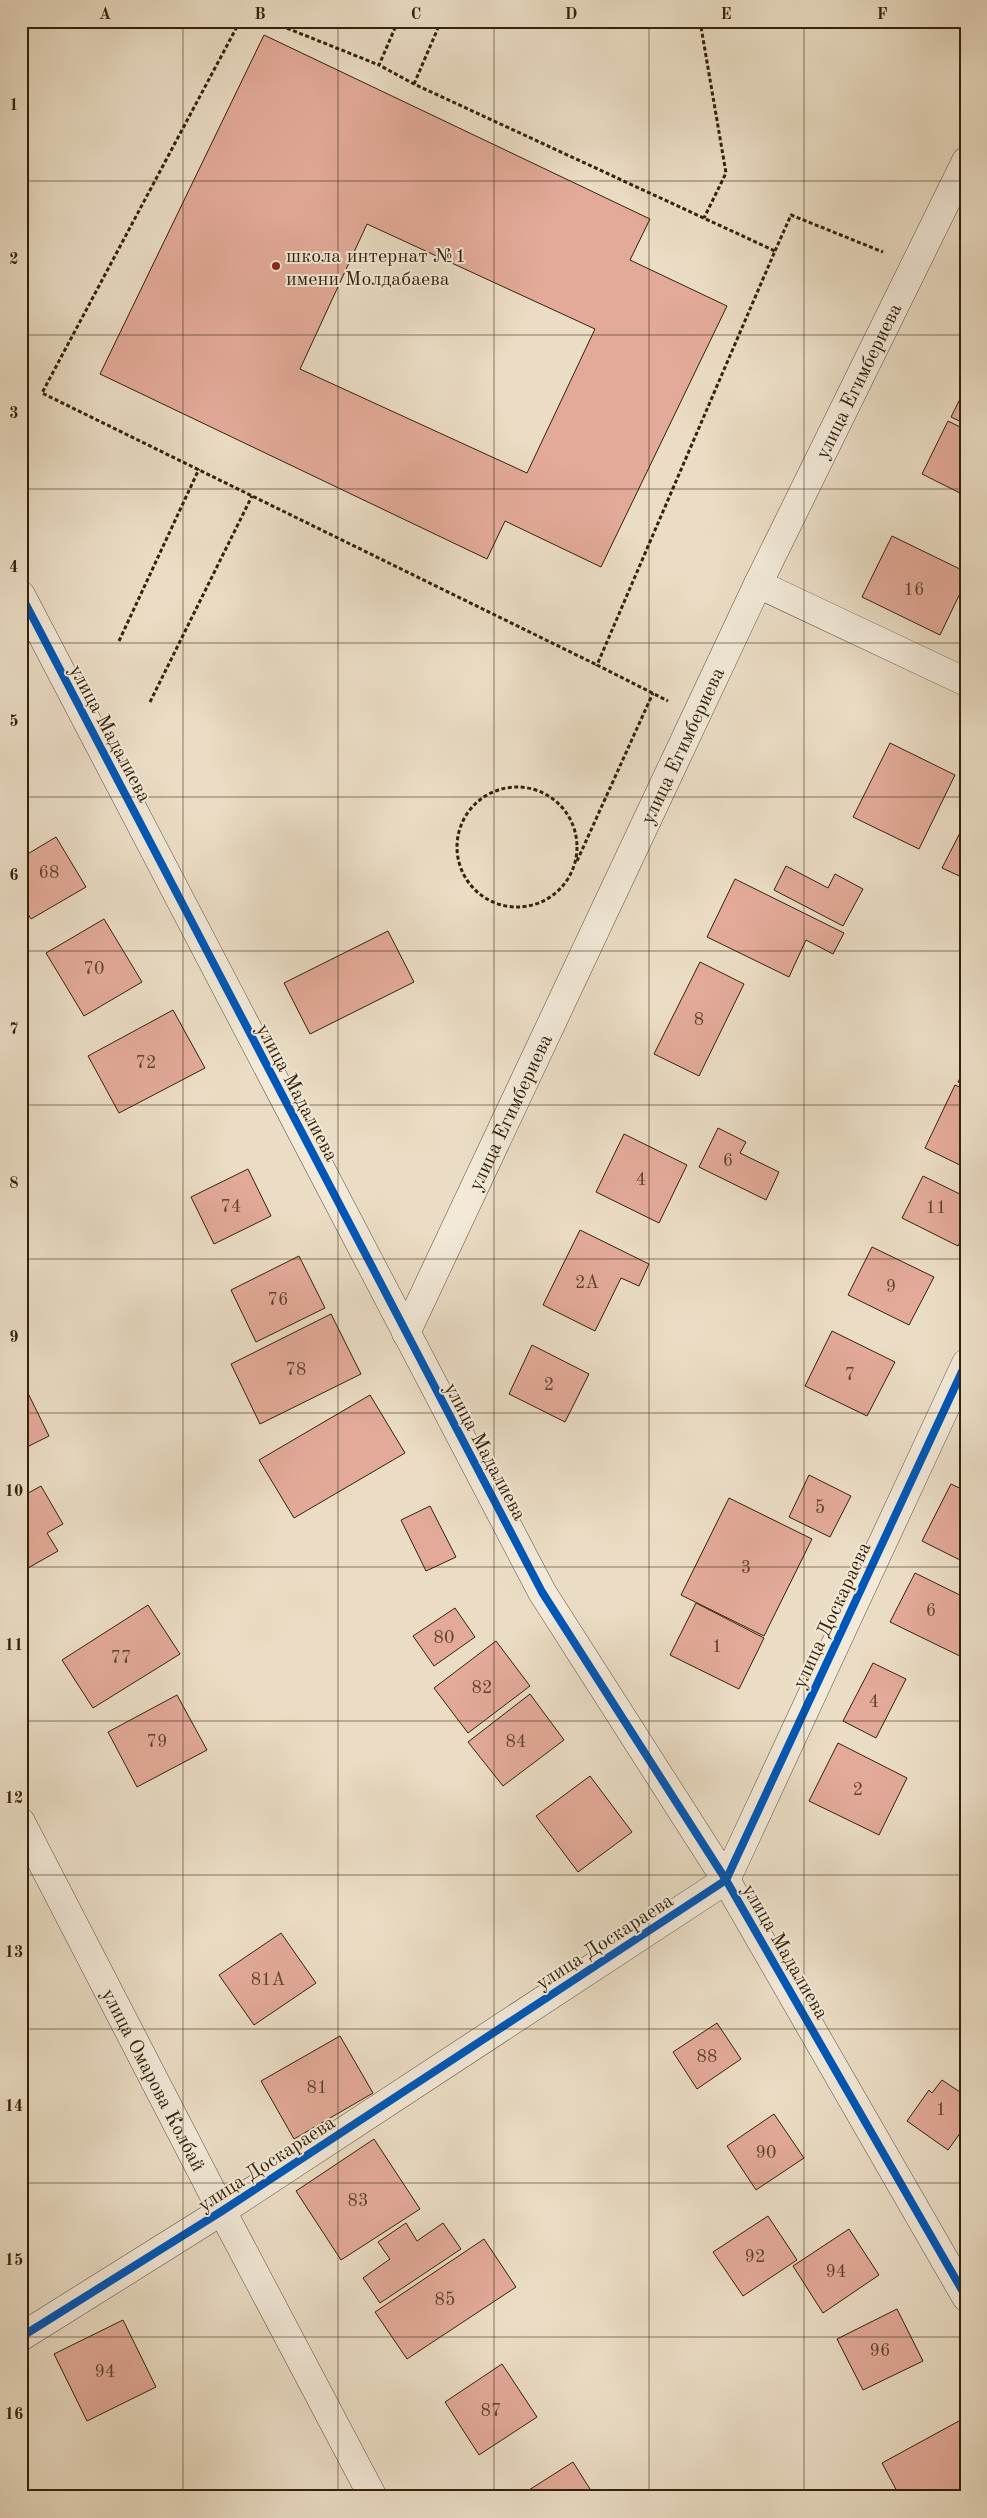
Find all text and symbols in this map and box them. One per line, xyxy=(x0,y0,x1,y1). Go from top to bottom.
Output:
text: A xyxy=(99,7,111,23)
text: B xyxy=(254,7,266,23)
text: C xyxy=(411,7,421,23)
text: D xyxy=(565,7,577,23)
text: E xyxy=(720,7,732,23)
text: F xyxy=(877,7,888,23)
text: 1 xyxy=(9,98,19,114)
place label: школа интернат №1 имени Молдабаева xyxy=(286,247,466,290)
text: 2 xyxy=(9,252,19,268)
marker: школа интернат №1 имени Молдабаева xyxy=(270,260,282,272)
street label: улица Егимбериева xyxy=(813,301,906,463)
text: 3 xyxy=(9,406,19,422)
text: 4 xyxy=(9,560,19,576)
house number: 16 xyxy=(904,581,924,599)
street label: улица Мадалиева xyxy=(65,662,154,806)
street label: улица Егимбериева xyxy=(639,665,729,828)
text: 5 xyxy=(9,714,19,730)
house number: 68 xyxy=(39,864,59,882)
text: 6 xyxy=(9,868,19,884)
house number: 70 xyxy=(84,960,104,978)
house number: 8 xyxy=(694,1011,704,1029)
street label: улица Мадалиева xyxy=(252,1021,341,1165)
text: 7 xyxy=(9,1022,19,1038)
street label: улица Егимбериева xyxy=(466,1031,557,1194)
house number: 72 xyxy=(136,1054,156,1072)
house number: 6 xyxy=(723,1152,733,1170)
house number: 4 xyxy=(636,1171,646,1189)
text: 8 xyxy=(9,1176,19,1192)
house number: 74 xyxy=(221,1198,241,1216)
house number: 11 xyxy=(926,1199,946,1217)
house number: 2А xyxy=(575,1274,599,1292)
house number: 9 xyxy=(886,1278,896,1296)
house number: 76 xyxy=(268,1291,288,1309)
text: 9 xyxy=(9,1330,19,1346)
house number: 78 xyxy=(286,1361,306,1379)
house number: 7 xyxy=(845,1366,855,1384)
house number: 2 xyxy=(544,1376,554,1394)
street label: улица Мадалиева xyxy=(440,1380,529,1524)
text: 10 xyxy=(5,1484,23,1500)
house number: 5 xyxy=(815,1499,825,1517)
street label: улица Доскараева xyxy=(790,1539,876,1692)
house number: 3 xyxy=(741,1559,751,1577)
house number: 6 xyxy=(926,1602,936,1620)
house number: 80 xyxy=(434,1629,454,1647)
text: 11 xyxy=(5,1638,23,1654)
house number: 1 xyxy=(712,1638,722,1656)
house number: 77 xyxy=(111,1649,131,1667)
house number: 82 xyxy=(472,1679,492,1697)
house number: 4 xyxy=(869,1693,879,1711)
house number: 79 xyxy=(147,1733,167,1751)
house number: 84 xyxy=(506,1733,526,1751)
house number: 2 xyxy=(853,1781,863,1799)
text: 12 xyxy=(5,1791,23,1807)
street label: улица Мадалиева xyxy=(737,1881,831,2023)
street label: улица Доскараева xyxy=(533,1891,677,1994)
text: 13 xyxy=(5,1945,23,1961)
house number: 81А xyxy=(251,1971,286,1989)
street label: улица Омарова Колбай xyxy=(97,1986,208,2175)
house number: 88 xyxy=(697,2048,717,2066)
house number: 81 xyxy=(307,2079,327,2097)
text: 14 xyxy=(5,2099,23,2115)
house number: 1 xyxy=(936,2101,946,2119)
street label: улица Доскараева xyxy=(195,2113,339,2216)
house number: 90 xyxy=(756,2144,776,2162)
house number: 83 xyxy=(348,2192,368,2210)
house number: 92 xyxy=(745,2248,765,2266)
text: 15 xyxy=(5,2253,23,2269)
house number: 94 xyxy=(826,2263,846,2281)
house number: 85 xyxy=(435,2291,455,2309)
house number: 96 xyxy=(870,2342,890,2360)
house number: 94 xyxy=(95,2363,115,2381)
house number: 87 xyxy=(481,2402,501,2420)
text: 16 xyxy=(5,2407,23,2423)

